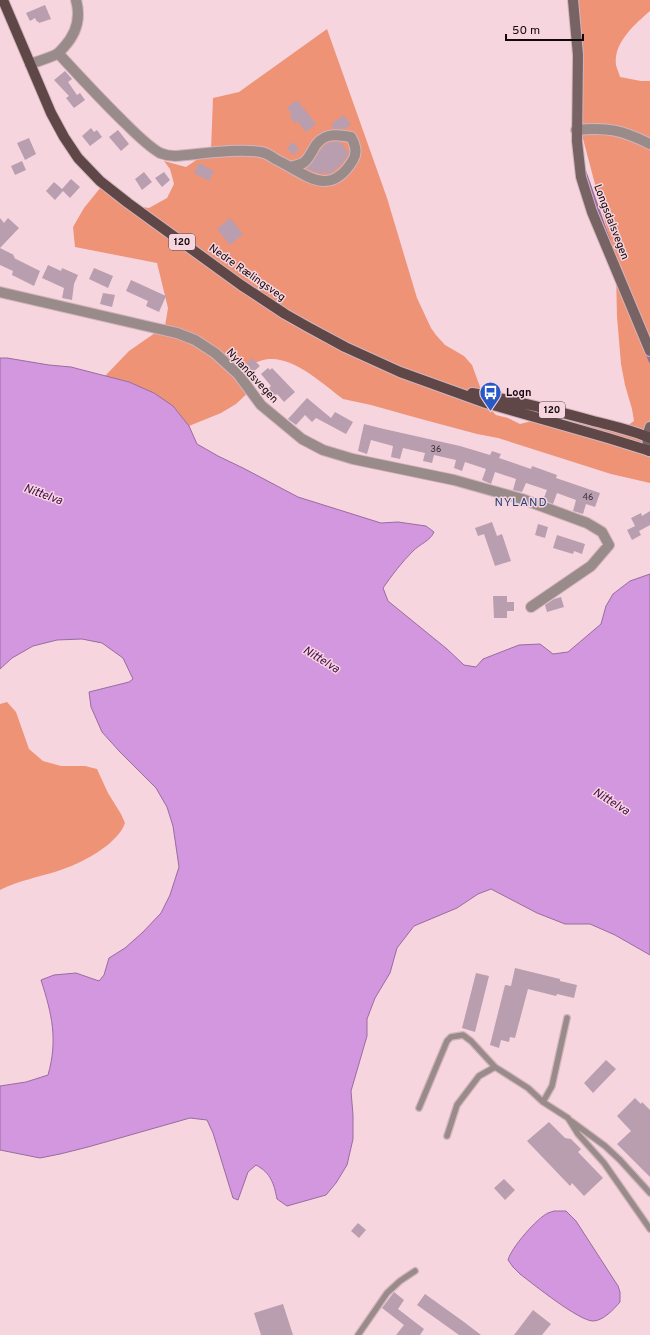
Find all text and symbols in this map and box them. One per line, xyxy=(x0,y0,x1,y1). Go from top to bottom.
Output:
scale bar xyxy=(506,16,583,42)
text: 50 m xyxy=(512,23,540,39)
street label: Longsdalsvegen xyxy=(590,182,632,262)
road number: 120 xyxy=(169,234,195,250)
street label: Nedre Rælingsveg xyxy=(206,241,288,305)
street label: Nylandsvegen xyxy=(223,346,281,406)
bus stop icon: Logn xyxy=(478,380,504,413)
place label: Logn xyxy=(506,386,531,400)
road number: 120 xyxy=(539,402,565,418)
house number: 36 xyxy=(431,444,441,455)
water label: Nittelva xyxy=(21,481,65,510)
house number: 46 xyxy=(583,492,593,503)
district label: NYLAND xyxy=(494,495,548,511)
water label: Nittelva xyxy=(300,643,343,678)
water label: Nittelva xyxy=(590,785,633,820)

